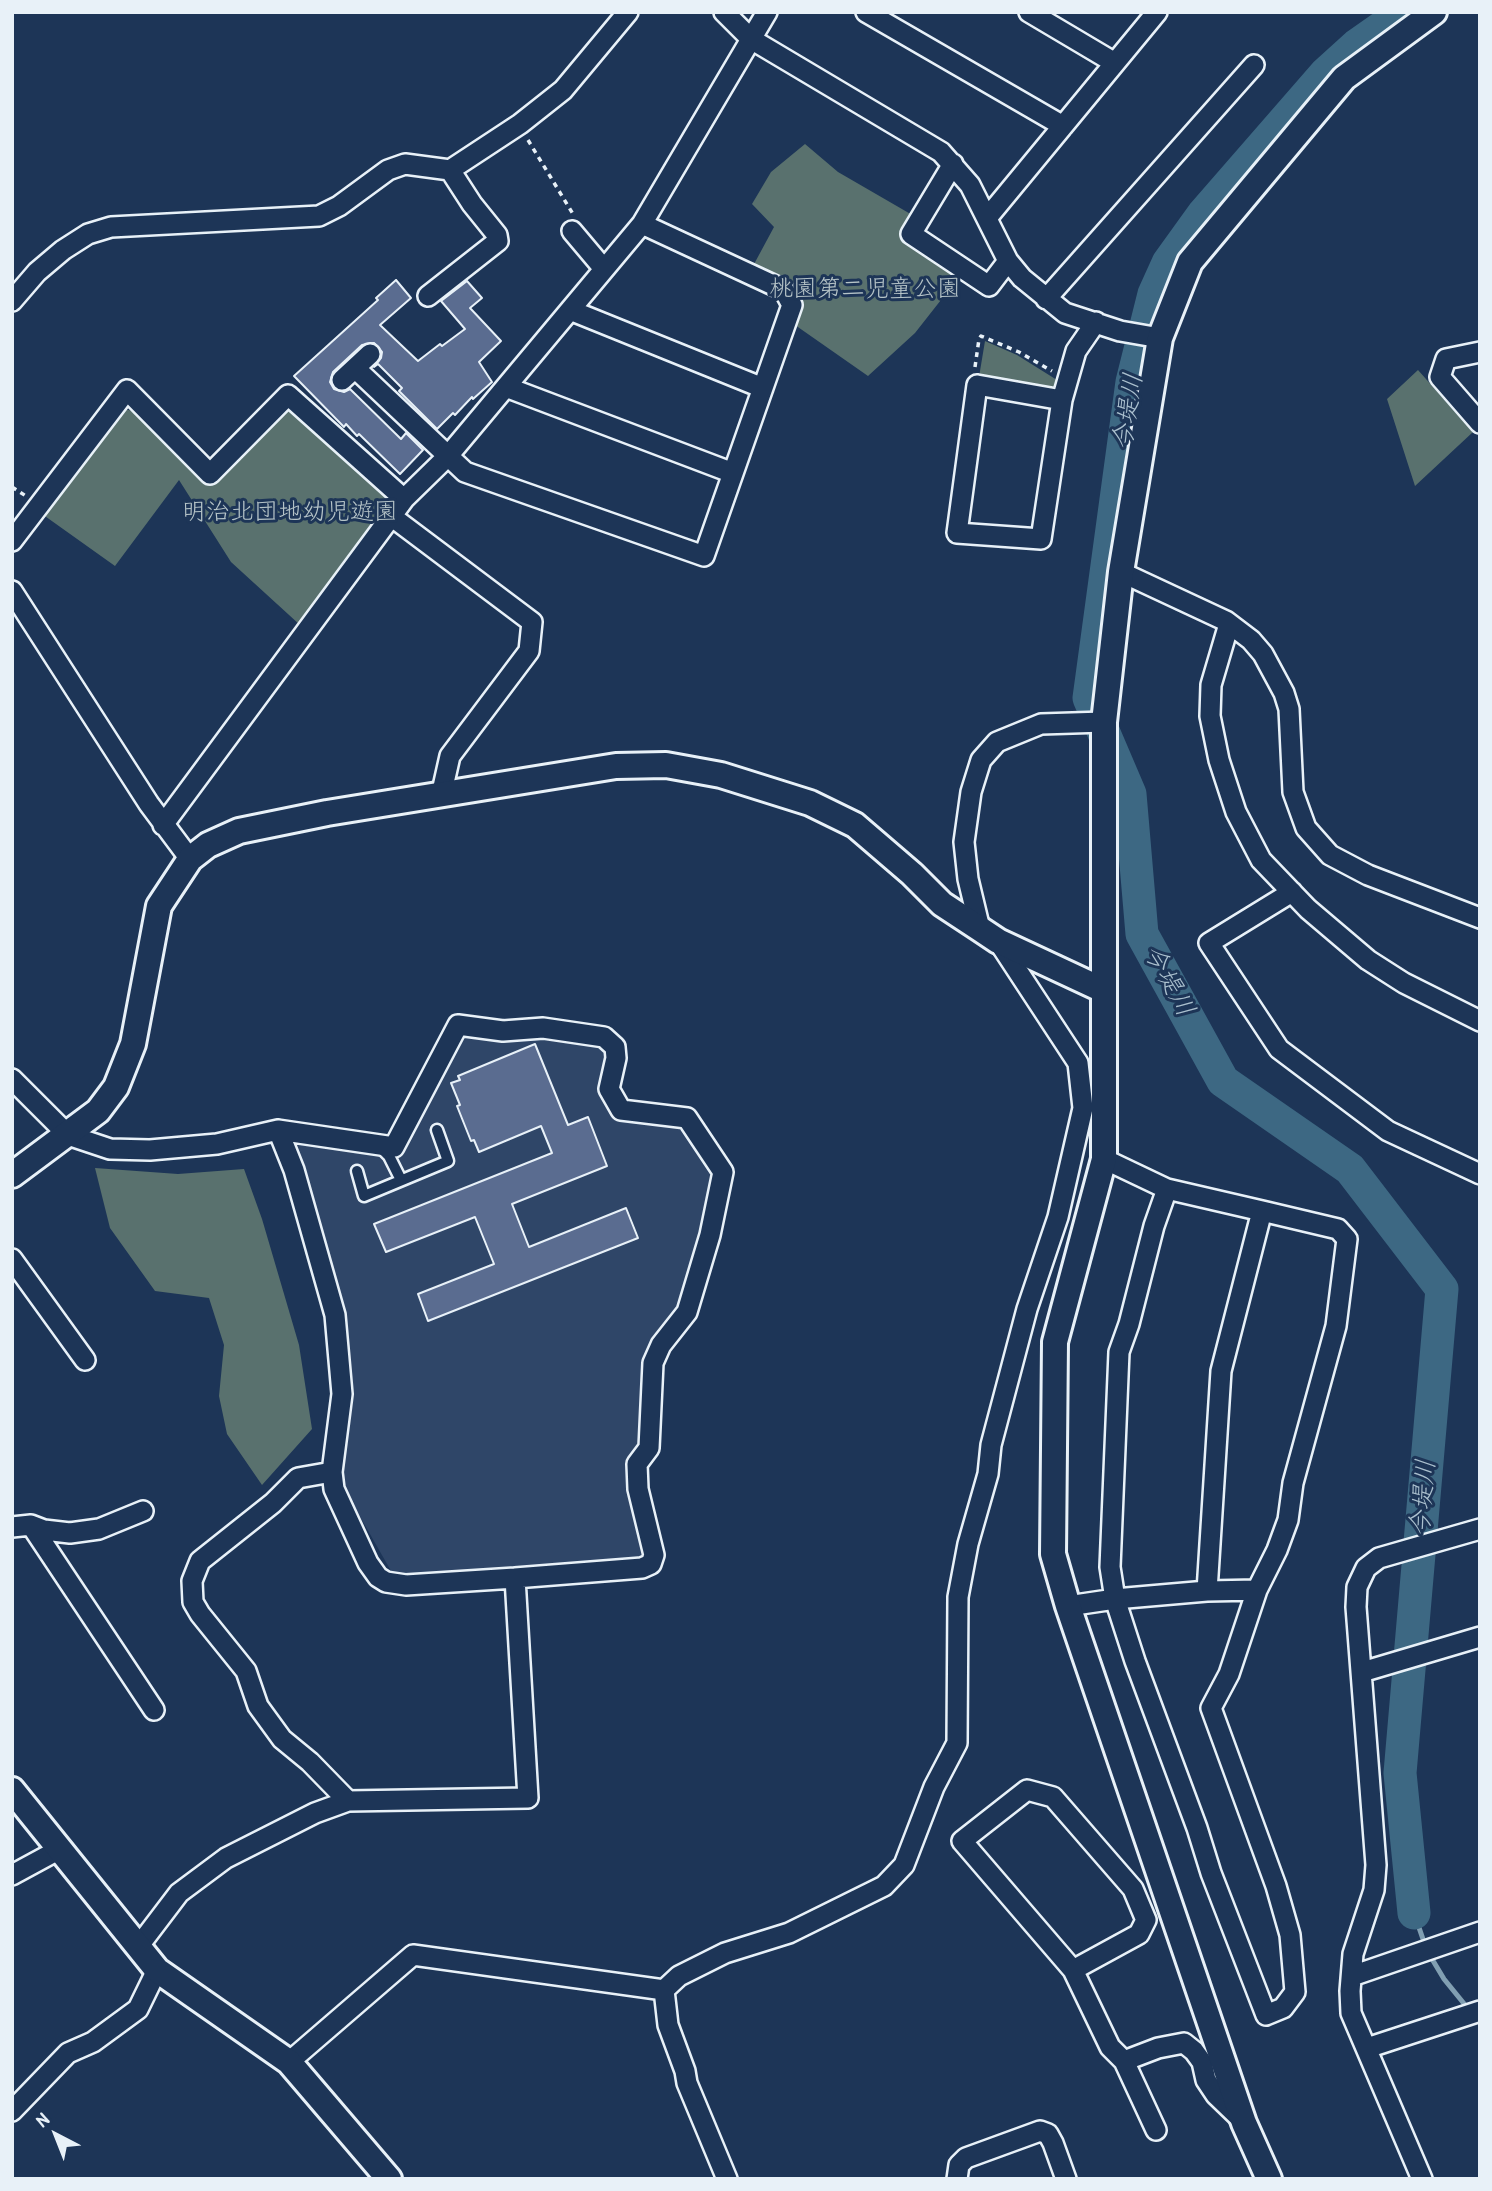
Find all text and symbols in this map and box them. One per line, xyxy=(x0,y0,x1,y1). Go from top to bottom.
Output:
park label: 桃園第二児童公園 xyxy=(769,276,961,304)
water label: 今堤川 xyxy=(1107,371,1151,453)
park label: 明治北団地幼児遊園 xyxy=(182,499,398,527)
water label: 今堤川 xyxy=(1135,939,1201,1023)
water label: 今堤川 xyxy=(1405,1458,1443,1538)
north arrow xyxy=(21,2100,91,2170)
text: N xyxy=(29,2106,54,2132)

